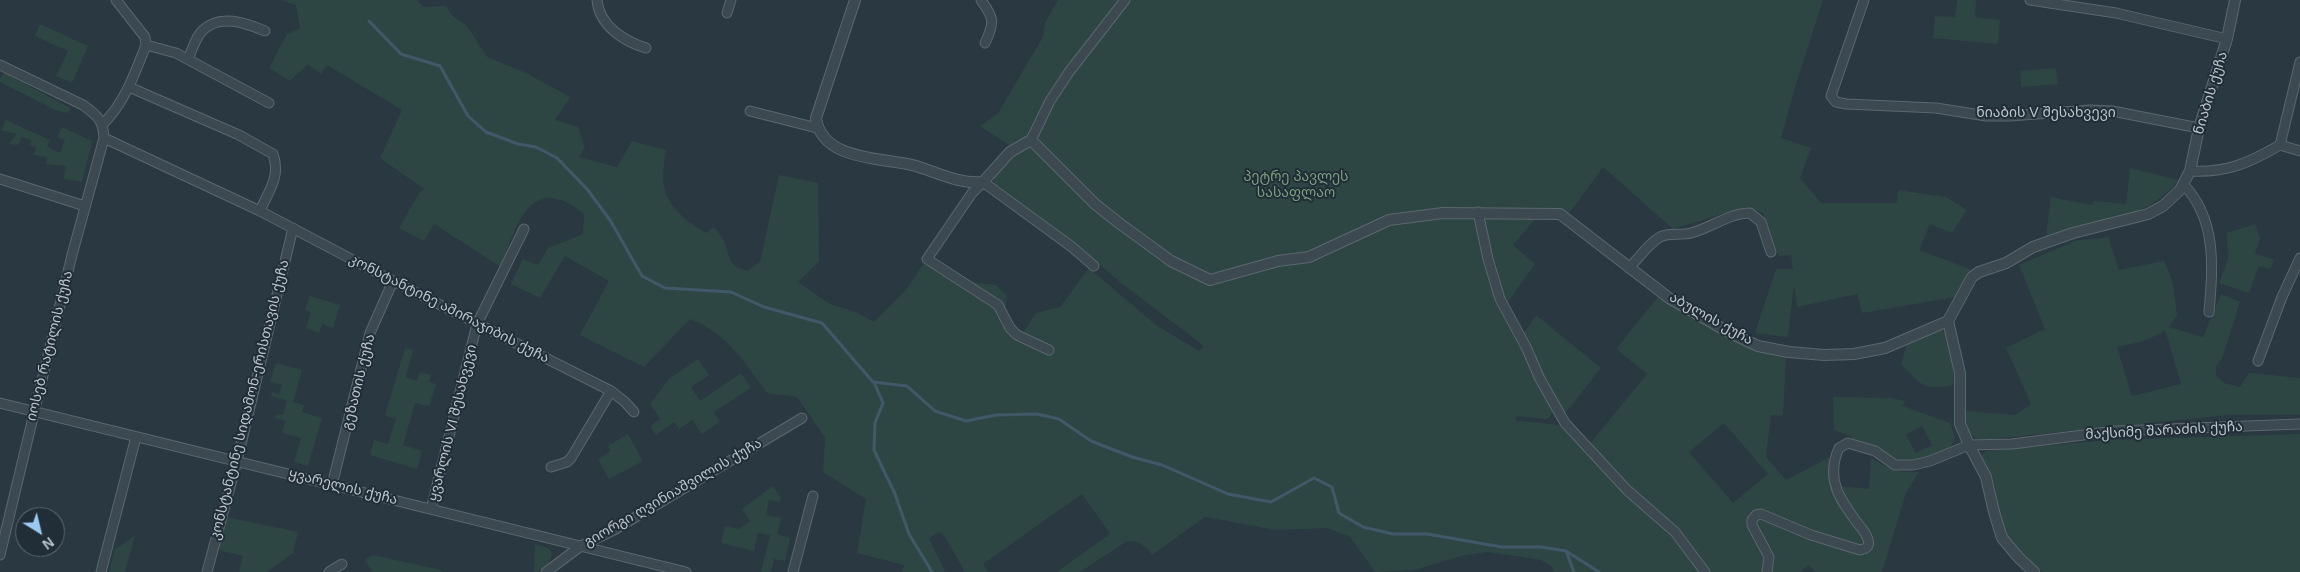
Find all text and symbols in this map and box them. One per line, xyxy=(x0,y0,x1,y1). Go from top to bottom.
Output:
street label: ნიაბის ქუჩა xyxy=(2190,50,2232,136)
street label: ნიაბის V შესახვევი xyxy=(1976,105,2116,121)
park label: პეტრე პავლეს სასაფლაო xyxy=(1243,169,1349,202)
street label: კონსტანტინე ამირაჯიბის ქუჩა xyxy=(346,251,552,367)
street label: კონსტანტინე სიდამონ-ერისთავის ქუჩა xyxy=(207,258,293,542)
street label: იოსებ რატილის ქუჩა xyxy=(23,269,77,423)
street label: აბულის ქუჩა xyxy=(1666,289,1756,349)
street label: გეზათის ქუჩა xyxy=(339,332,379,432)
street label: ყვარლის VI შესახვევი xyxy=(425,343,481,503)
street label: მაქსიმე შარაძის ქუჩა xyxy=(2085,418,2243,444)
street label: გიორგი ღვინიაშვილის ქუჩა xyxy=(581,435,765,551)
street label: ყვარელის ქუჩა xyxy=(287,465,399,509)
north arrow xyxy=(15,507,65,557)
text: N xyxy=(39,534,57,553)

